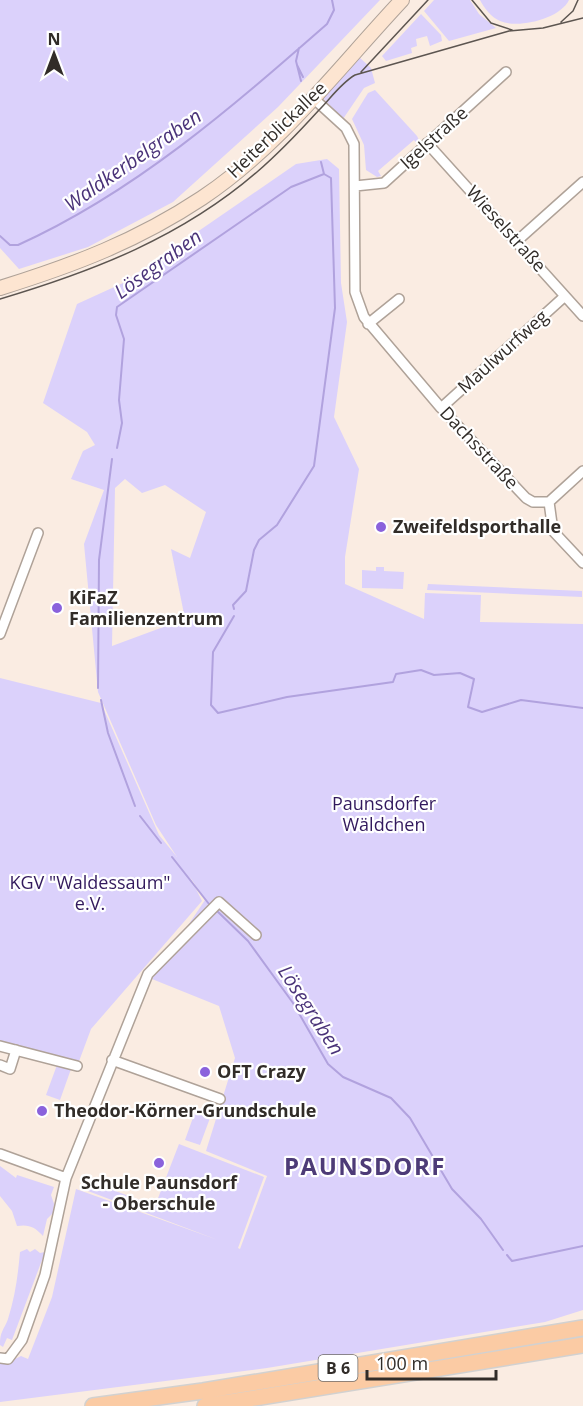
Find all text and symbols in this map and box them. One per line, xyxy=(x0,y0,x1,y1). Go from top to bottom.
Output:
north arrow xyxy=(24,24,84,84)
text: N xyxy=(47,28,61,50)
street label: Heiterblickallee xyxy=(221,76,331,183)
street label: Igelstraße xyxy=(394,101,472,174)
water label: Waldkerbelgraben xyxy=(59,102,207,217)
street label: Wieselstraße xyxy=(462,180,552,277)
water label: Lösegraben xyxy=(108,223,207,305)
street label: Maulwurfweg xyxy=(452,304,553,398)
street label: Dachsstraße xyxy=(435,401,524,494)
place label: Zweifeldsporthalle xyxy=(393,514,561,538)
marker: Zweifeldsporthalle xyxy=(374,520,388,534)
place label: KiFaZ Familienzentrum xyxy=(69,585,223,630)
marker: KiFaZ Familienzentrum xyxy=(50,601,64,615)
park label: Paunsdorfer Wäldchen xyxy=(332,791,437,836)
park label: KGV "Waldessaum" e.V. xyxy=(9,870,171,915)
water label: Lösegraben xyxy=(272,960,351,1060)
place label: OFT Crazy xyxy=(217,1059,307,1083)
marker: OFT Crazy xyxy=(198,1065,212,1079)
place label: Theodor-Körner-Grundschule xyxy=(54,1098,317,1122)
marker: Theodor-Körner-Grundschule xyxy=(35,1104,49,1118)
district label: PAUNSDORF xyxy=(284,1149,446,1182)
marker: Schule Paunsdorf - Oberschule xyxy=(152,1156,166,1170)
place label: Schule Paunsdorf - Oberschule xyxy=(81,1170,238,1215)
scale bar xyxy=(367,1343,496,1381)
text: 100 m xyxy=(376,1351,428,1375)
road number: B 6 xyxy=(318,1355,358,1381)

